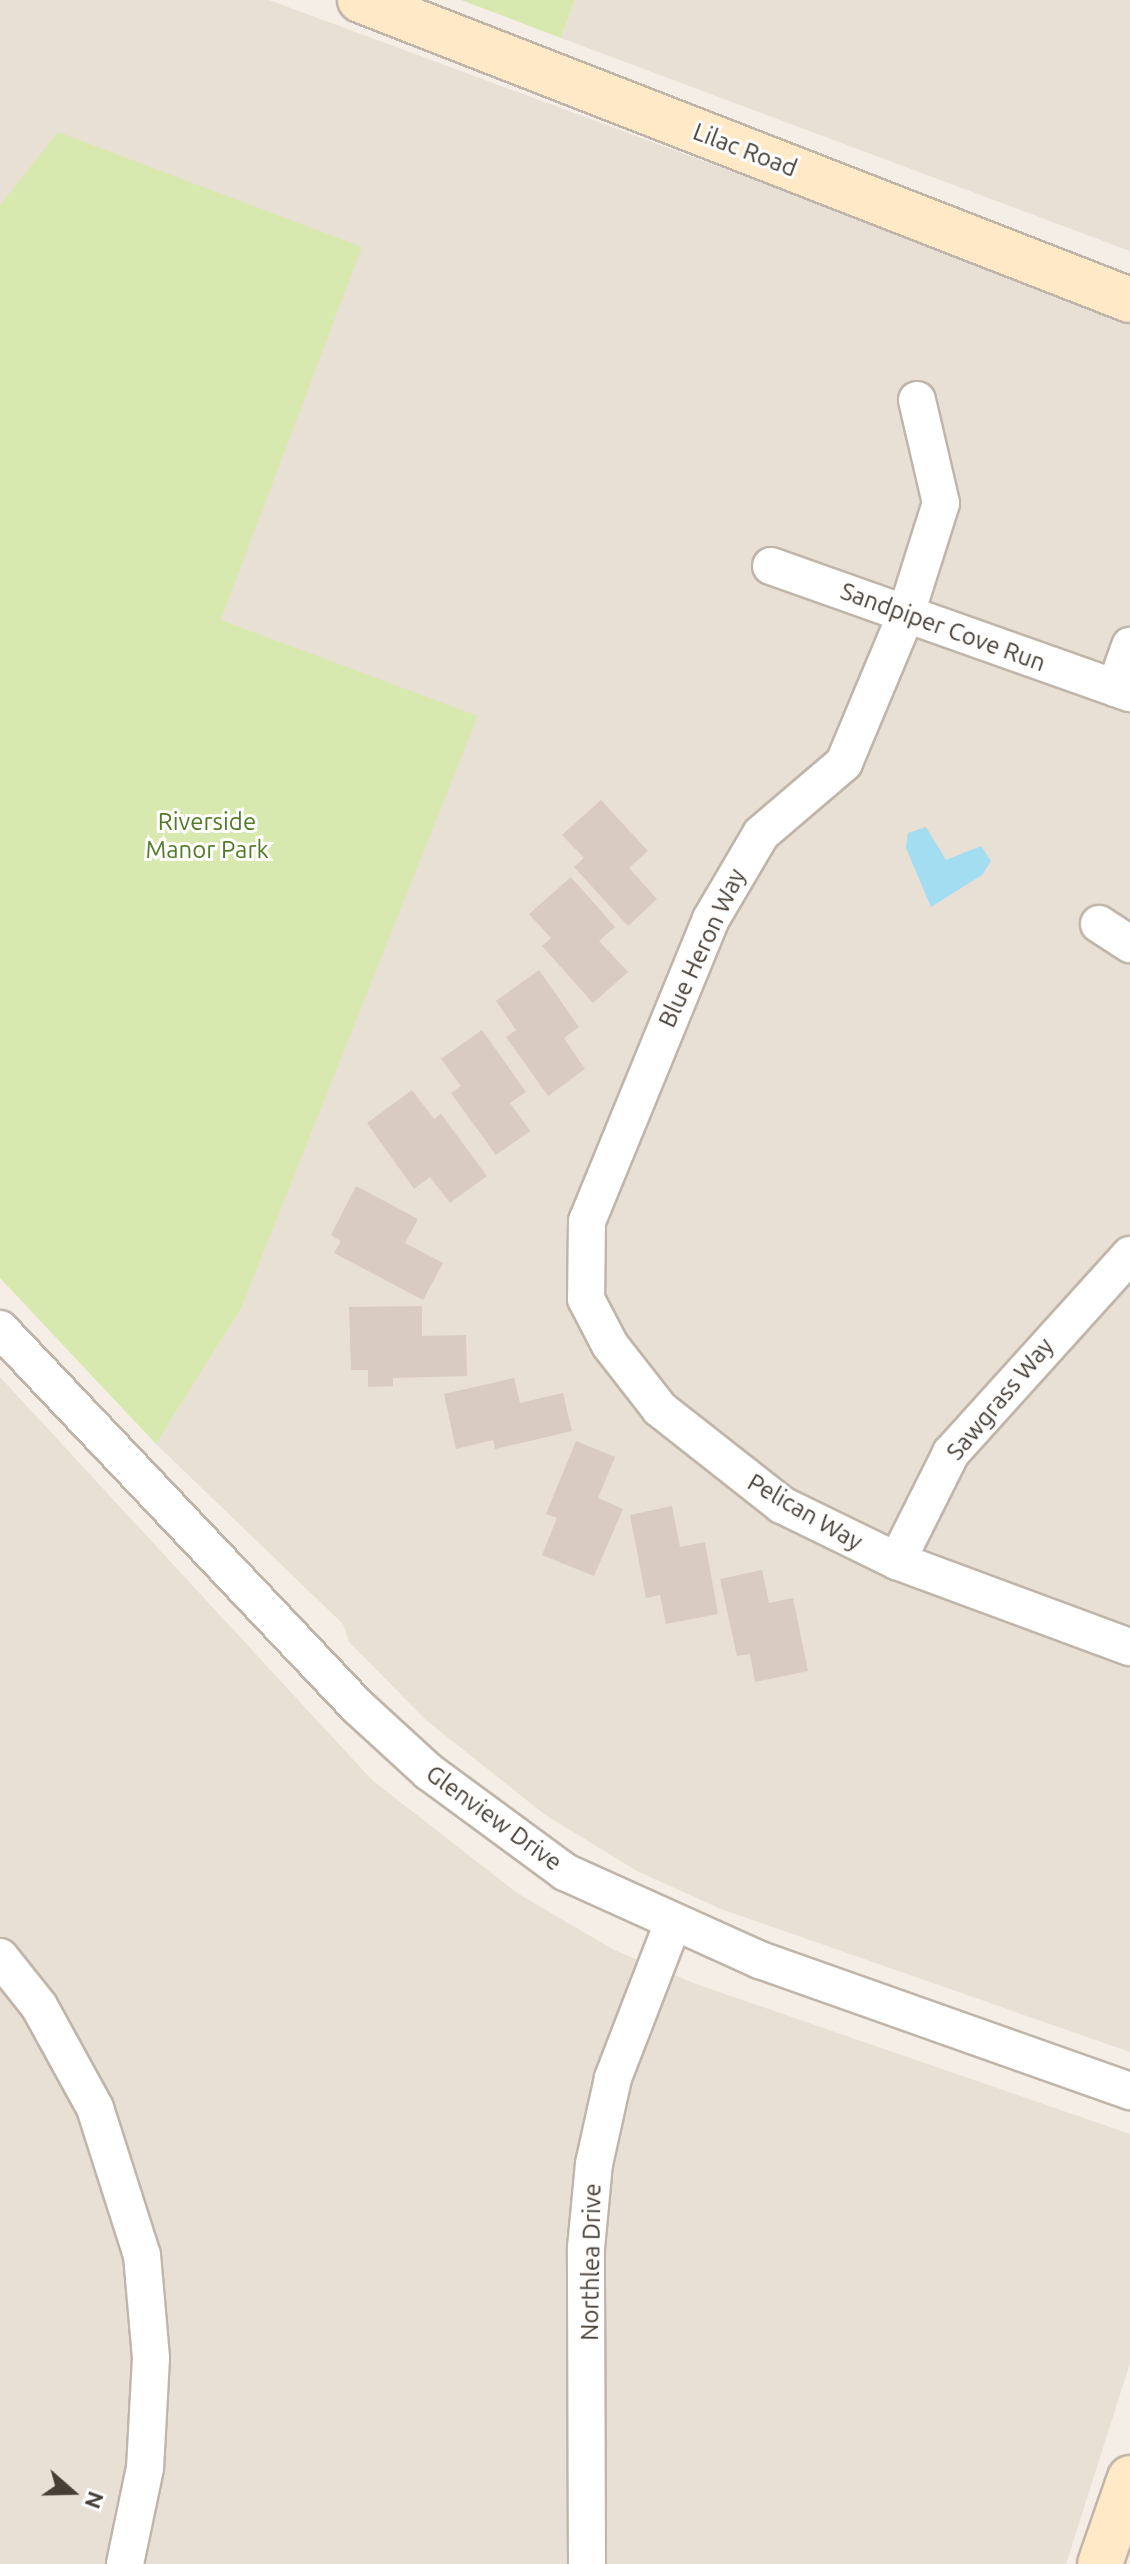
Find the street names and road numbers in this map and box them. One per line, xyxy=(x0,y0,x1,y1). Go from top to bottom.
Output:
street label: Lilac Road xyxy=(689,117,801,183)
street label: Sandpiper Cove Run xyxy=(837,577,1049,677)
street label: Blue Heron Way xyxy=(653,864,751,1032)
street label: Sawgrass Way xyxy=(941,1332,1059,1466)
street label: Pelican Way xyxy=(743,1468,867,1556)
street label: Glenview Drive xyxy=(421,1759,567,1877)
street label: Northlea Drive xyxy=(575,2183,607,2341)

